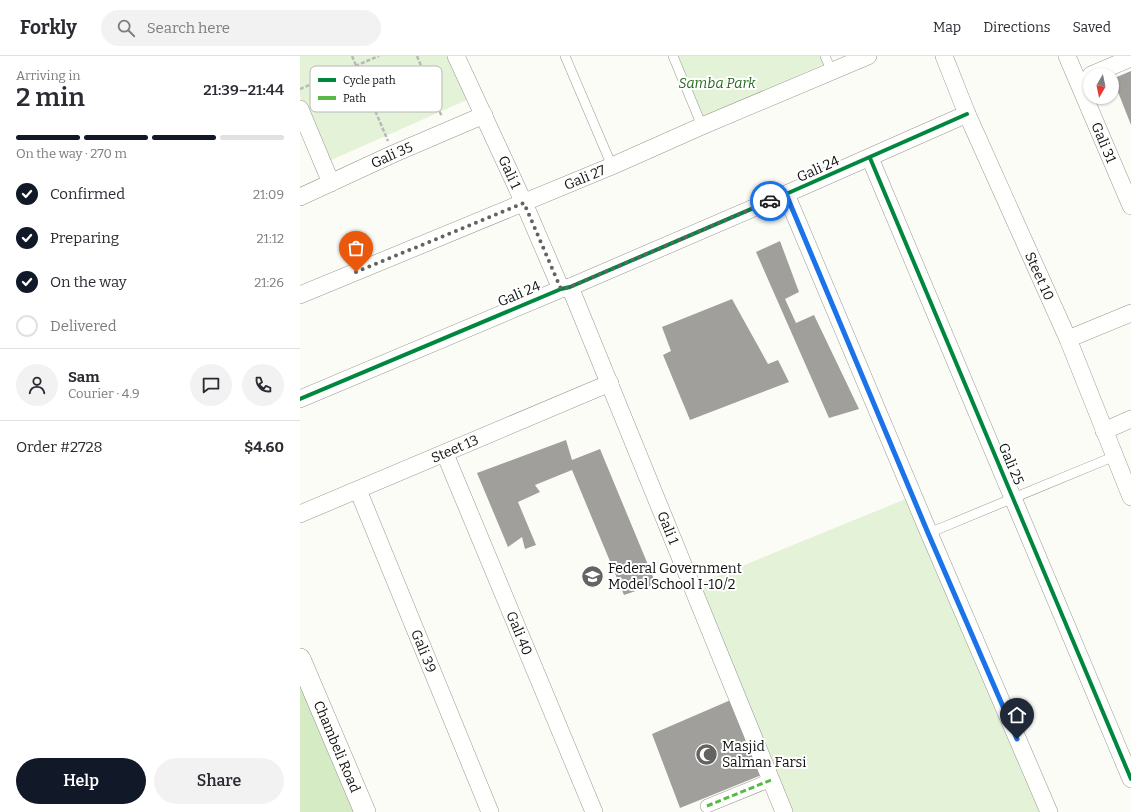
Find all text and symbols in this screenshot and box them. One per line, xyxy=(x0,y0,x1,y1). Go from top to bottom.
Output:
search box xyxy=(101,10,381,46)
text: Forkly xyxy=(20,16,77,39)
icon: search xyxy=(115,17,137,39)
text: Search here xyxy=(147,19,230,37)
text: Map xyxy=(933,19,961,36)
text: Directions xyxy=(983,19,1051,36)
text: Saved xyxy=(1073,19,1111,36)
legend xyxy=(310,66,442,112)
text: Arriving in xyxy=(16,68,81,83)
north arrow xyxy=(1083,68,1119,104)
map controls xyxy=(1083,68,1119,104)
text: Cycle path xyxy=(343,74,396,87)
park label: Samba Park xyxy=(678,75,756,92)
text: 21:39–21:44 xyxy=(203,81,284,99)
text: 2 min xyxy=(16,82,85,113)
text: Path xyxy=(343,92,366,105)
street label: Gali 31 xyxy=(1088,120,1120,166)
street label: Gali 35 xyxy=(368,138,415,172)
text: On the way · 270 m xyxy=(16,146,127,161)
street label: Gali 24 xyxy=(794,152,842,186)
street label: Gali 1 xyxy=(495,153,525,192)
street label: Gali 27 xyxy=(561,161,608,193)
courier xyxy=(750,181,790,221)
icon: check xyxy=(16,183,38,205)
text: Confirmed xyxy=(50,185,125,203)
text: 21:09 xyxy=(253,187,284,202)
icon: car xyxy=(759,190,781,212)
icon: check xyxy=(16,227,38,249)
text: Preparing xyxy=(50,229,119,247)
text: 21:12 xyxy=(257,231,284,246)
pin xyxy=(339,231,373,272)
icon: bag xyxy=(345,237,367,259)
street label: Steet 10 xyxy=(1022,249,1058,303)
icon: check xyxy=(16,271,38,293)
text: On the way xyxy=(50,273,127,291)
text: 21:26 xyxy=(254,275,284,290)
street label: Gali 24 xyxy=(495,277,543,311)
text: Delivered xyxy=(50,317,117,335)
button: person xyxy=(16,364,58,406)
button: chat xyxy=(190,364,232,406)
button: phone xyxy=(242,364,284,406)
text: Sam xyxy=(68,368,100,386)
text: Courier · 4.9 xyxy=(68,386,140,401)
street label: Steet 13 xyxy=(428,431,481,466)
text: Order #2728 xyxy=(16,438,103,456)
text: $4.60 xyxy=(244,438,284,456)
street label: Gali 25 xyxy=(995,440,1027,488)
street label: Gali 1 xyxy=(654,509,683,547)
place label: Federal Government Model School I-10/2 xyxy=(608,560,742,593)
school or university icon: Federal Government Model School I-10/2 xyxy=(579,563,605,589)
street label: Gali 40 xyxy=(503,609,536,658)
street label: Gali 39 xyxy=(408,627,440,675)
street label: Chambeli Road xyxy=(310,698,364,795)
pin xyxy=(1000,698,1034,739)
icon: home xyxy=(1006,704,1028,726)
place label: Masjid Salman Farsi xyxy=(722,738,806,771)
mosque icon: Masjid Salman Farsi xyxy=(694,741,720,767)
button: Help xyxy=(16,758,146,804)
button: Share xyxy=(154,758,284,804)

